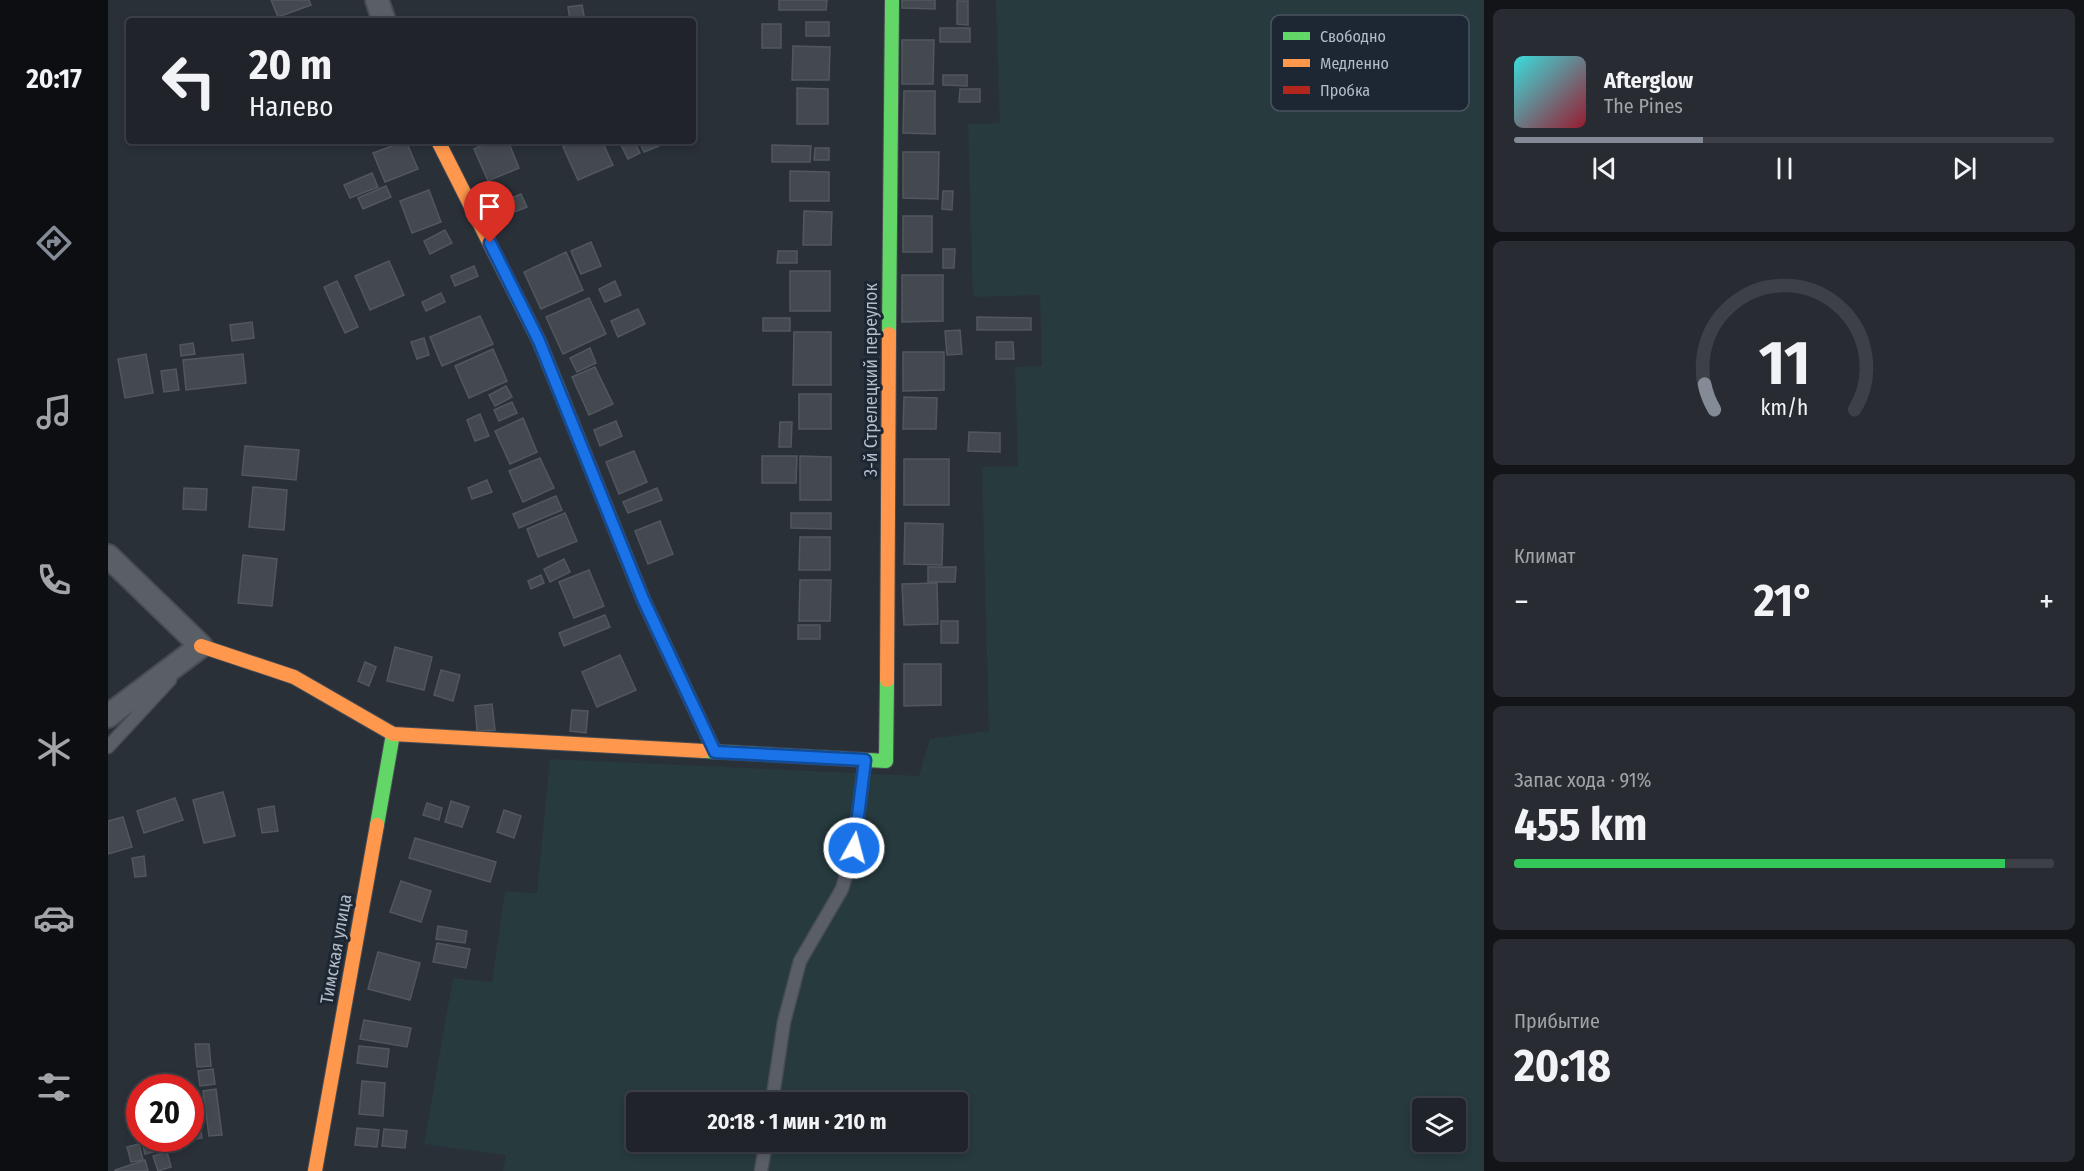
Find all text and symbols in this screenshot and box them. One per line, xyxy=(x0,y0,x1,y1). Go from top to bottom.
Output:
legend xyxy=(1271,15,1469,111)
text: Свободно xyxy=(1320,27,1386,46)
text: 20 m xyxy=(249,40,332,90)
icon: left xyxy=(150,42,228,120)
text: Медленно xyxy=(1320,54,1389,73)
text: 20:17 xyxy=(26,63,82,95)
text: Afterglow xyxy=(1604,67,1693,94)
text: Пробка xyxy=(1320,81,1370,100)
text: Налево xyxy=(249,91,333,123)
text: The Pines xyxy=(1604,94,1683,118)
icon: previous xyxy=(1588,152,1621,185)
icon: pause xyxy=(1768,152,1801,185)
icon: next xyxy=(1948,152,1981,185)
pin xyxy=(464,181,515,243)
icon: arrive xyxy=(473,190,506,223)
icon: directions xyxy=(33,222,75,264)
street label: 3-й Стрелецкий переулок xyxy=(860,282,882,477)
text: 11 xyxy=(1758,326,1810,401)
icon: music xyxy=(33,391,75,433)
text: km/h xyxy=(1760,396,1808,422)
text: Климат xyxy=(1514,544,1575,568)
icon: phone xyxy=(33,559,75,601)
text: 21° xyxy=(1754,574,1814,628)
text: − xyxy=(1514,582,1529,622)
text: + xyxy=(2039,582,2054,622)
icon: climate xyxy=(33,728,75,770)
text: Запас хода · 91% xyxy=(1514,768,1652,792)
text: 455 km xyxy=(1514,798,1647,852)
position arrow xyxy=(822,816,886,880)
street label: Тимская улица xyxy=(315,892,357,1006)
icon: car xyxy=(33,897,75,939)
text: Прибытие xyxy=(1514,1009,1600,1033)
text: 20:18 xyxy=(1514,1039,1611,1093)
icon: filters xyxy=(33,1066,75,1108)
speed limit sign: 20 xyxy=(126,1074,204,1152)
map controls xyxy=(1412,1098,1466,1152)
button: layers xyxy=(1412,1098,1466,1152)
text: 20:18 · 1 мин · 210 m xyxy=(707,1108,887,1135)

